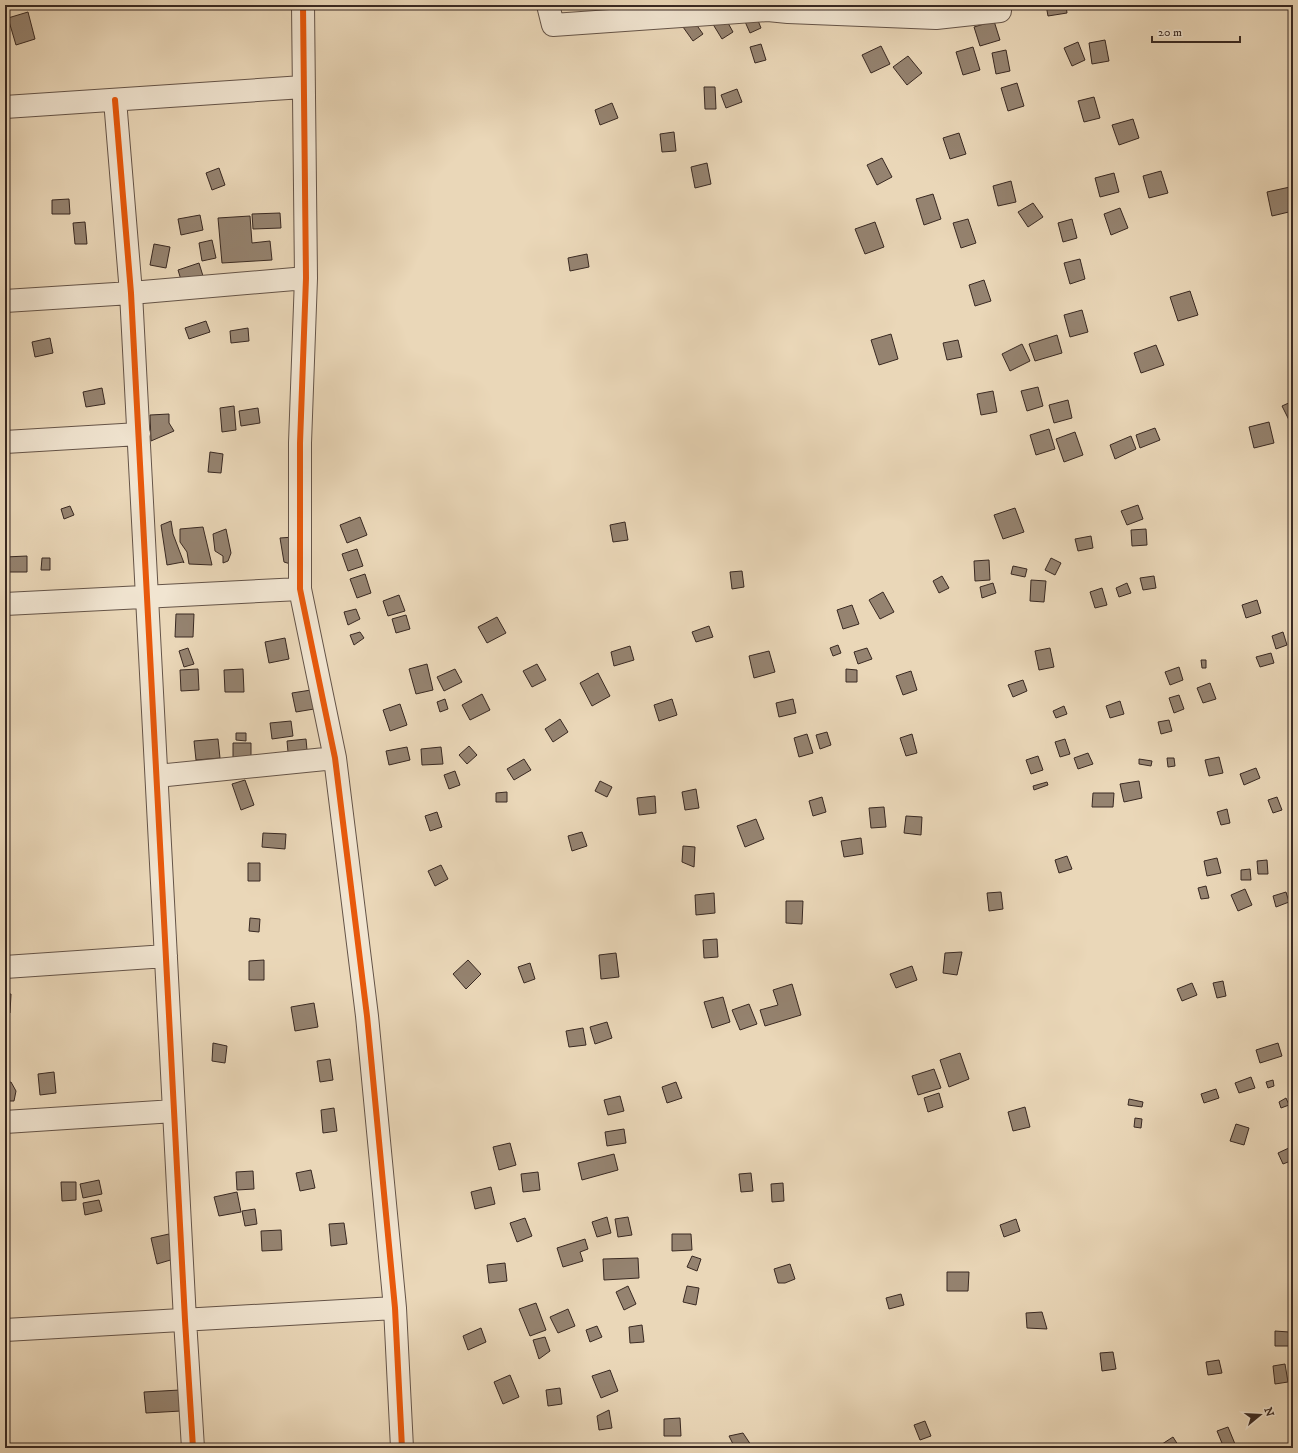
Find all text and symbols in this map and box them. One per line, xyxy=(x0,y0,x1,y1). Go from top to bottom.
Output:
scale bar xyxy=(1152,18,1240,44)
text: 20 m xyxy=(1158,25,1182,40)
north arrow xyxy=(1240,1395,1280,1435)
text: N xyxy=(1261,1406,1277,1419)

